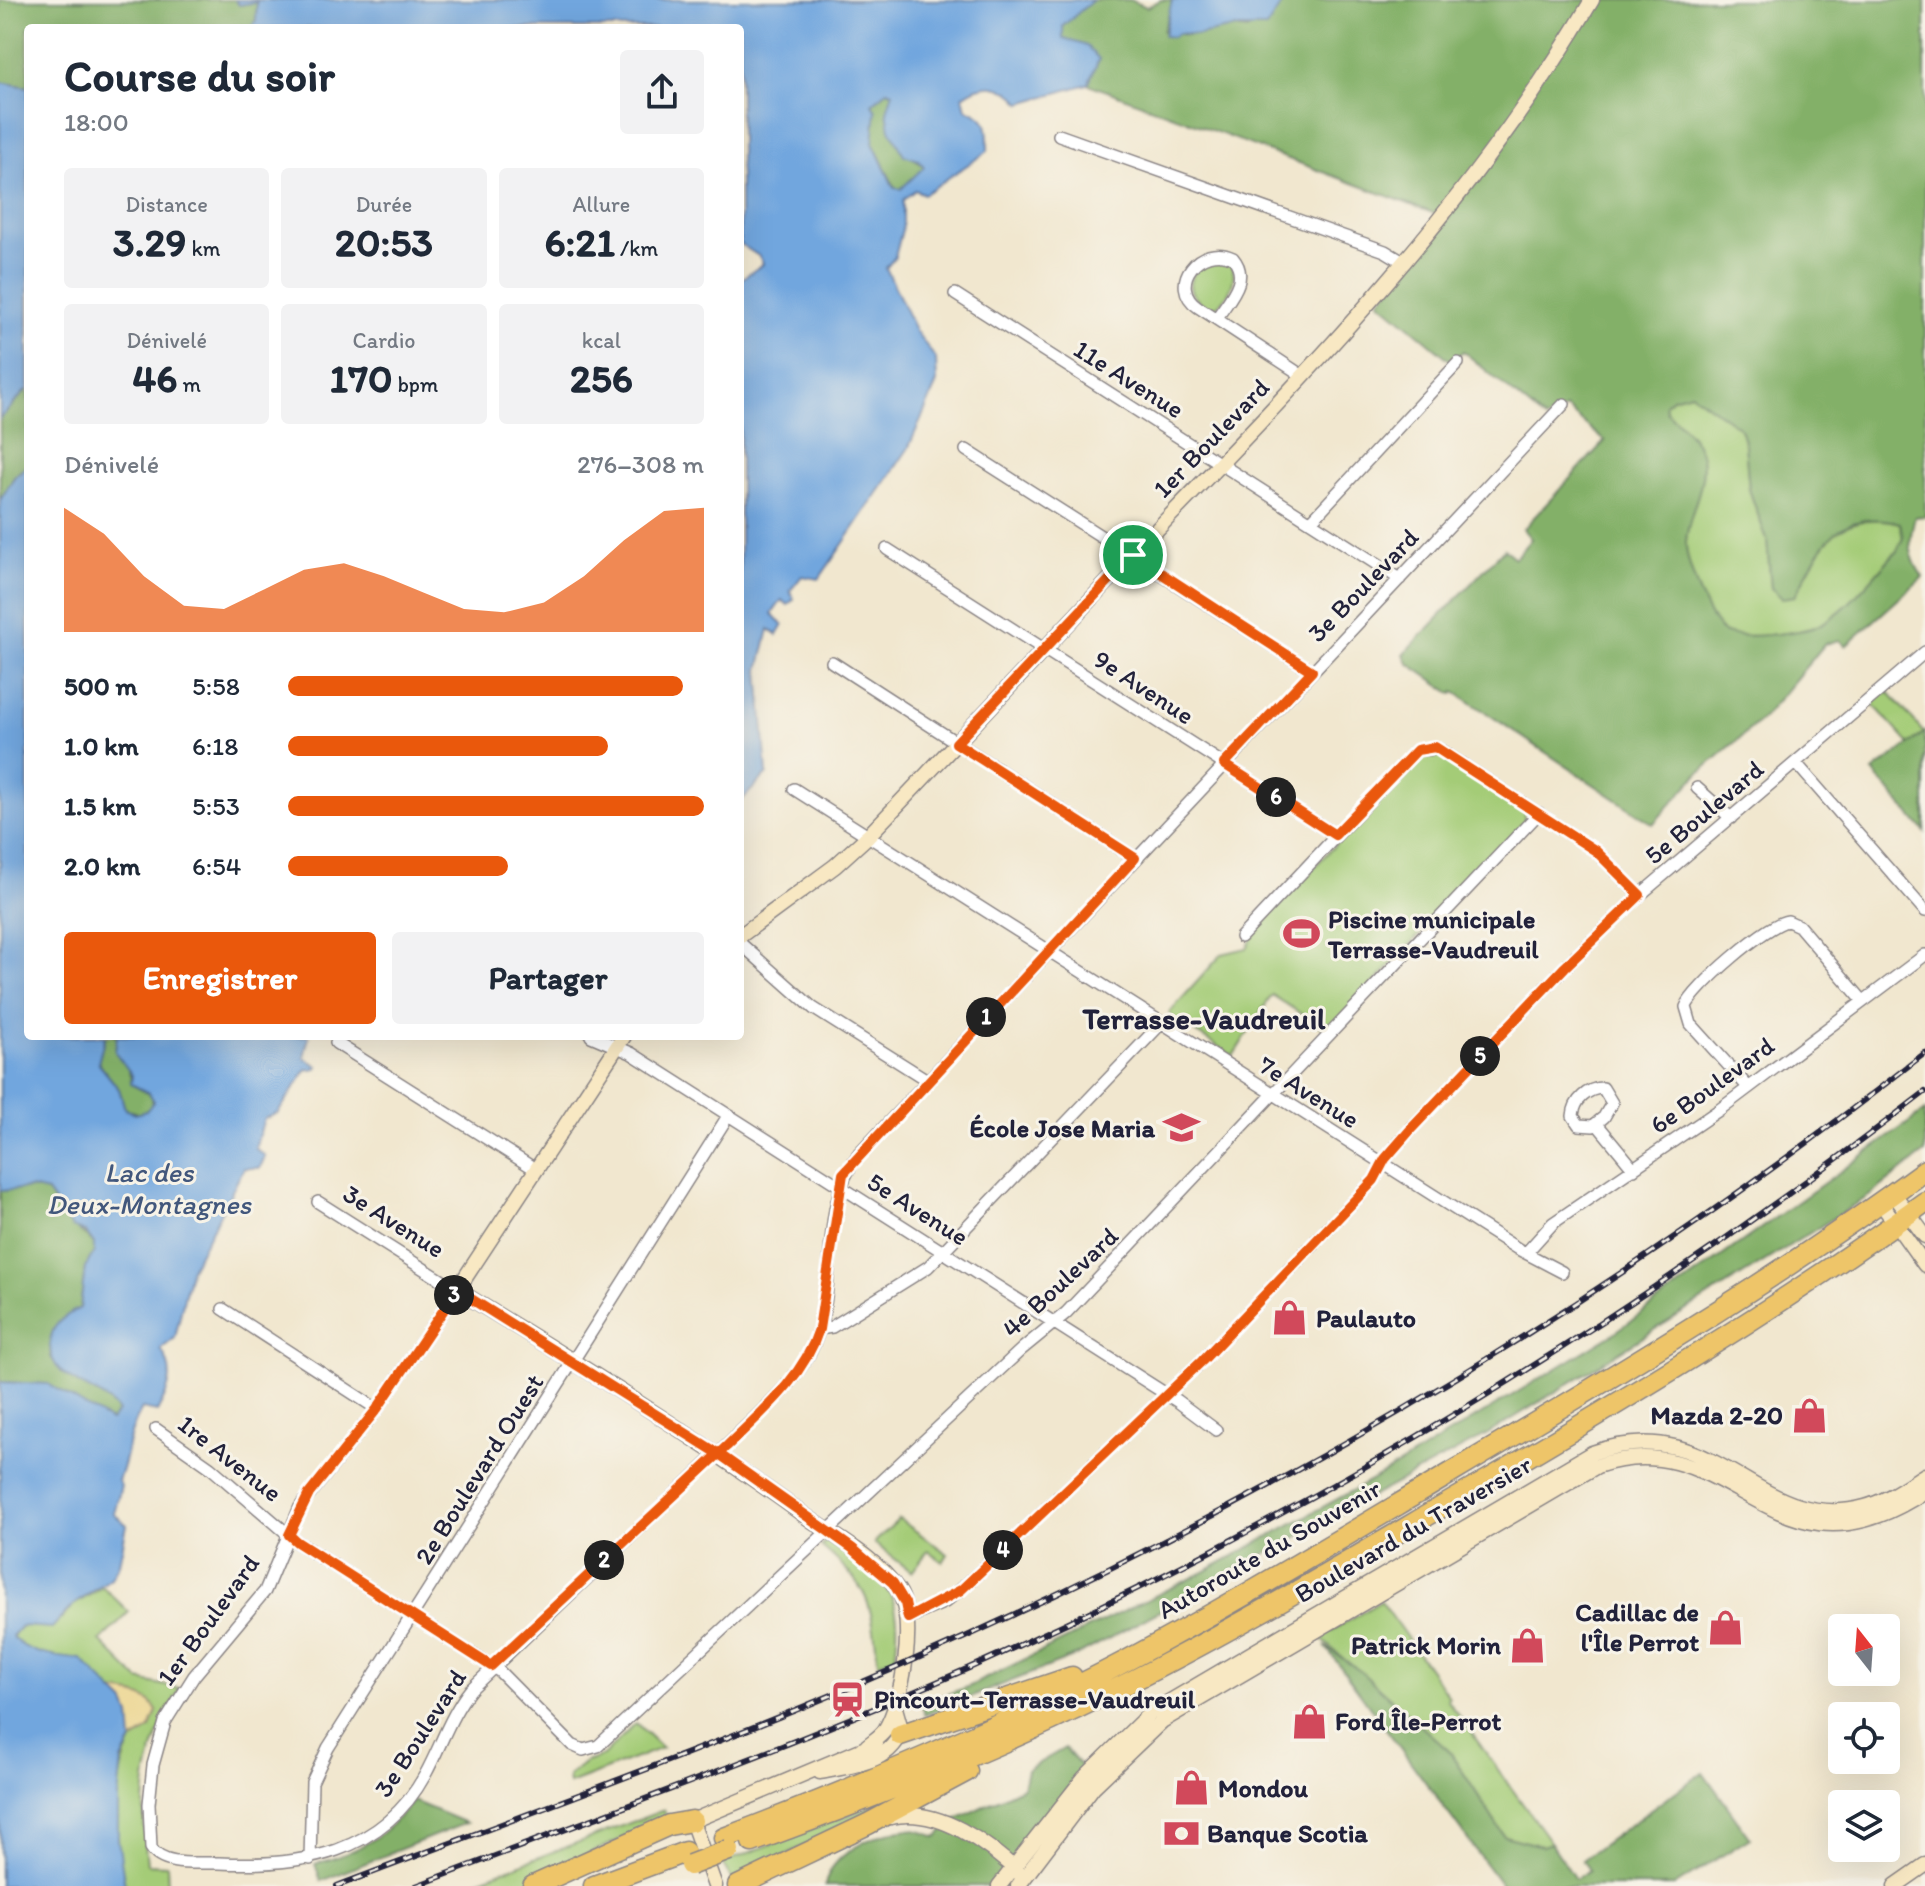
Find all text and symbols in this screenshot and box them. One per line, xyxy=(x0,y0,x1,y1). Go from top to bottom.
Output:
text: Course du soir xyxy=(64,49,335,102)
button: share xyxy=(620,50,704,134)
text: 18:00 xyxy=(64,106,129,138)
text: Distance xyxy=(125,191,208,218)
text: Durée xyxy=(356,191,412,218)
text: Allure xyxy=(572,191,630,218)
text: 3.29 xyxy=(113,218,186,266)
text: 20:53 xyxy=(335,218,433,266)
text: 6:21 xyxy=(544,218,615,266)
text: km xyxy=(186,235,220,262)
text: /km xyxy=(615,235,658,262)
text: Dénivelé xyxy=(126,327,207,354)
text: Cardio xyxy=(353,327,415,354)
text: kcal xyxy=(582,327,621,354)
street label: 11e Avenue xyxy=(1068,333,1190,425)
text: 46 xyxy=(132,354,178,402)
text: 170 xyxy=(330,354,393,402)
text: 256 xyxy=(570,354,633,402)
text: m xyxy=(178,371,201,398)
text: bpm xyxy=(393,371,438,398)
street label: 1er Boulevard xyxy=(1146,371,1276,504)
text: Dénivelé xyxy=(64,448,159,480)
text: 276–308 m xyxy=(577,448,704,480)
pin xyxy=(1099,521,1167,589)
street label: 3e Boulevard xyxy=(1301,521,1426,649)
icon: arrive xyxy=(1111,533,1155,577)
street label: 9e Avenue xyxy=(1088,643,1200,731)
text: 500 m xyxy=(64,670,137,702)
text: 5:58 xyxy=(192,670,240,702)
text: 1.0 km xyxy=(64,730,139,762)
text: 6:18 xyxy=(192,730,238,762)
street label: 5e Boulevard xyxy=(1638,753,1771,871)
pin: 6 xyxy=(1256,777,1296,817)
text: 6 xyxy=(1270,783,1282,810)
text: 1.5 km xyxy=(64,790,136,822)
text: 5:53 xyxy=(192,790,240,822)
text: 2.0 km xyxy=(64,850,140,882)
text: 6:54 xyxy=(192,850,241,882)
place label: Piscine municipale Terrasse-Vaudreuil xyxy=(1327,903,1539,965)
sports icon: Piscine municipale Terrasse-Vaudreuil xyxy=(1283,915,1321,953)
button: Enregistrer xyxy=(64,932,376,1024)
button: Partager xyxy=(392,932,704,1024)
pin: 1 xyxy=(966,997,1006,1037)
district label: Terrasse-Vaudreuil xyxy=(1081,1000,1326,1037)
text: 1 xyxy=(981,1003,991,1030)
street label: 6e Boulevard xyxy=(1644,1029,1781,1141)
pin: 5 xyxy=(1460,1036,1500,1076)
text: 5 xyxy=(1474,1042,1486,1069)
street label: 7e Avenue xyxy=(1253,1049,1365,1135)
school or university icon: École Jose Maria xyxy=(1162,1109,1200,1147)
place label: École Jose Maria xyxy=(969,1112,1155,1144)
water label: Lac des Deux-Montagnes xyxy=(47,1155,253,1221)
street label: 5e Avenue xyxy=(861,1165,975,1253)
street label: 3e Avenue xyxy=(337,1177,451,1265)
street label: 4e Boulevard xyxy=(995,1220,1125,1344)
pin: 3 xyxy=(434,1275,474,1315)
text: 3 xyxy=(448,1281,460,1308)
shop icon: Paulauto xyxy=(1271,1299,1309,1337)
place label: Paulauto xyxy=(1316,1302,1416,1334)
street label: 2e Boulevard Ouest xyxy=(408,1368,551,1570)
shop icon: Mazda 2-20 xyxy=(1790,1396,1828,1434)
place label: Mazda 2-20 xyxy=(1651,1399,1783,1431)
street label: 1re Avenue xyxy=(172,1407,288,1509)
street label: Boulevard du Traversier xyxy=(1289,1448,1538,1610)
street label: Autoroute du Souvenir xyxy=(1152,1472,1387,1626)
pin: 4 xyxy=(983,1530,1023,1570)
text: 4 xyxy=(996,1536,1010,1563)
pin: 2 xyxy=(584,1540,624,1580)
text: 2 xyxy=(598,1546,610,1573)
street label: 1er Boulevard xyxy=(150,1548,266,1692)
place label: Cadillac de l'Île Perrot xyxy=(1575,1596,1699,1658)
shop icon: Cadillac de l'Île Perrot xyxy=(1706,1608,1744,1646)
north arrow xyxy=(1828,1614,1900,1686)
map controls xyxy=(1828,1614,1900,1862)
shop icon: Patrick Morin xyxy=(1508,1626,1546,1664)
place label: Patrick Morin xyxy=(1351,1629,1501,1661)
street label: 3e Boulevard xyxy=(367,1662,474,1803)
station icon: Pincourt–Terrasse-Vaudreuil xyxy=(829,1680,867,1718)
place label: Pincourt–Terrasse-Vaudreuil xyxy=(874,1683,1196,1715)
shop icon: Ford Île-Perrot xyxy=(1290,1702,1328,1740)
button: locate xyxy=(1828,1702,1900,1774)
place label: Ford Île-Perrot xyxy=(1335,1705,1502,1737)
shop icon: Mondou xyxy=(1173,1769,1211,1807)
place label: Mondou xyxy=(1218,1772,1309,1804)
button: layers xyxy=(1828,1790,1900,1862)
bank icon: Banque Scotia xyxy=(1162,1814,1200,1852)
place label: Banque Scotia xyxy=(1207,1817,1368,1849)

